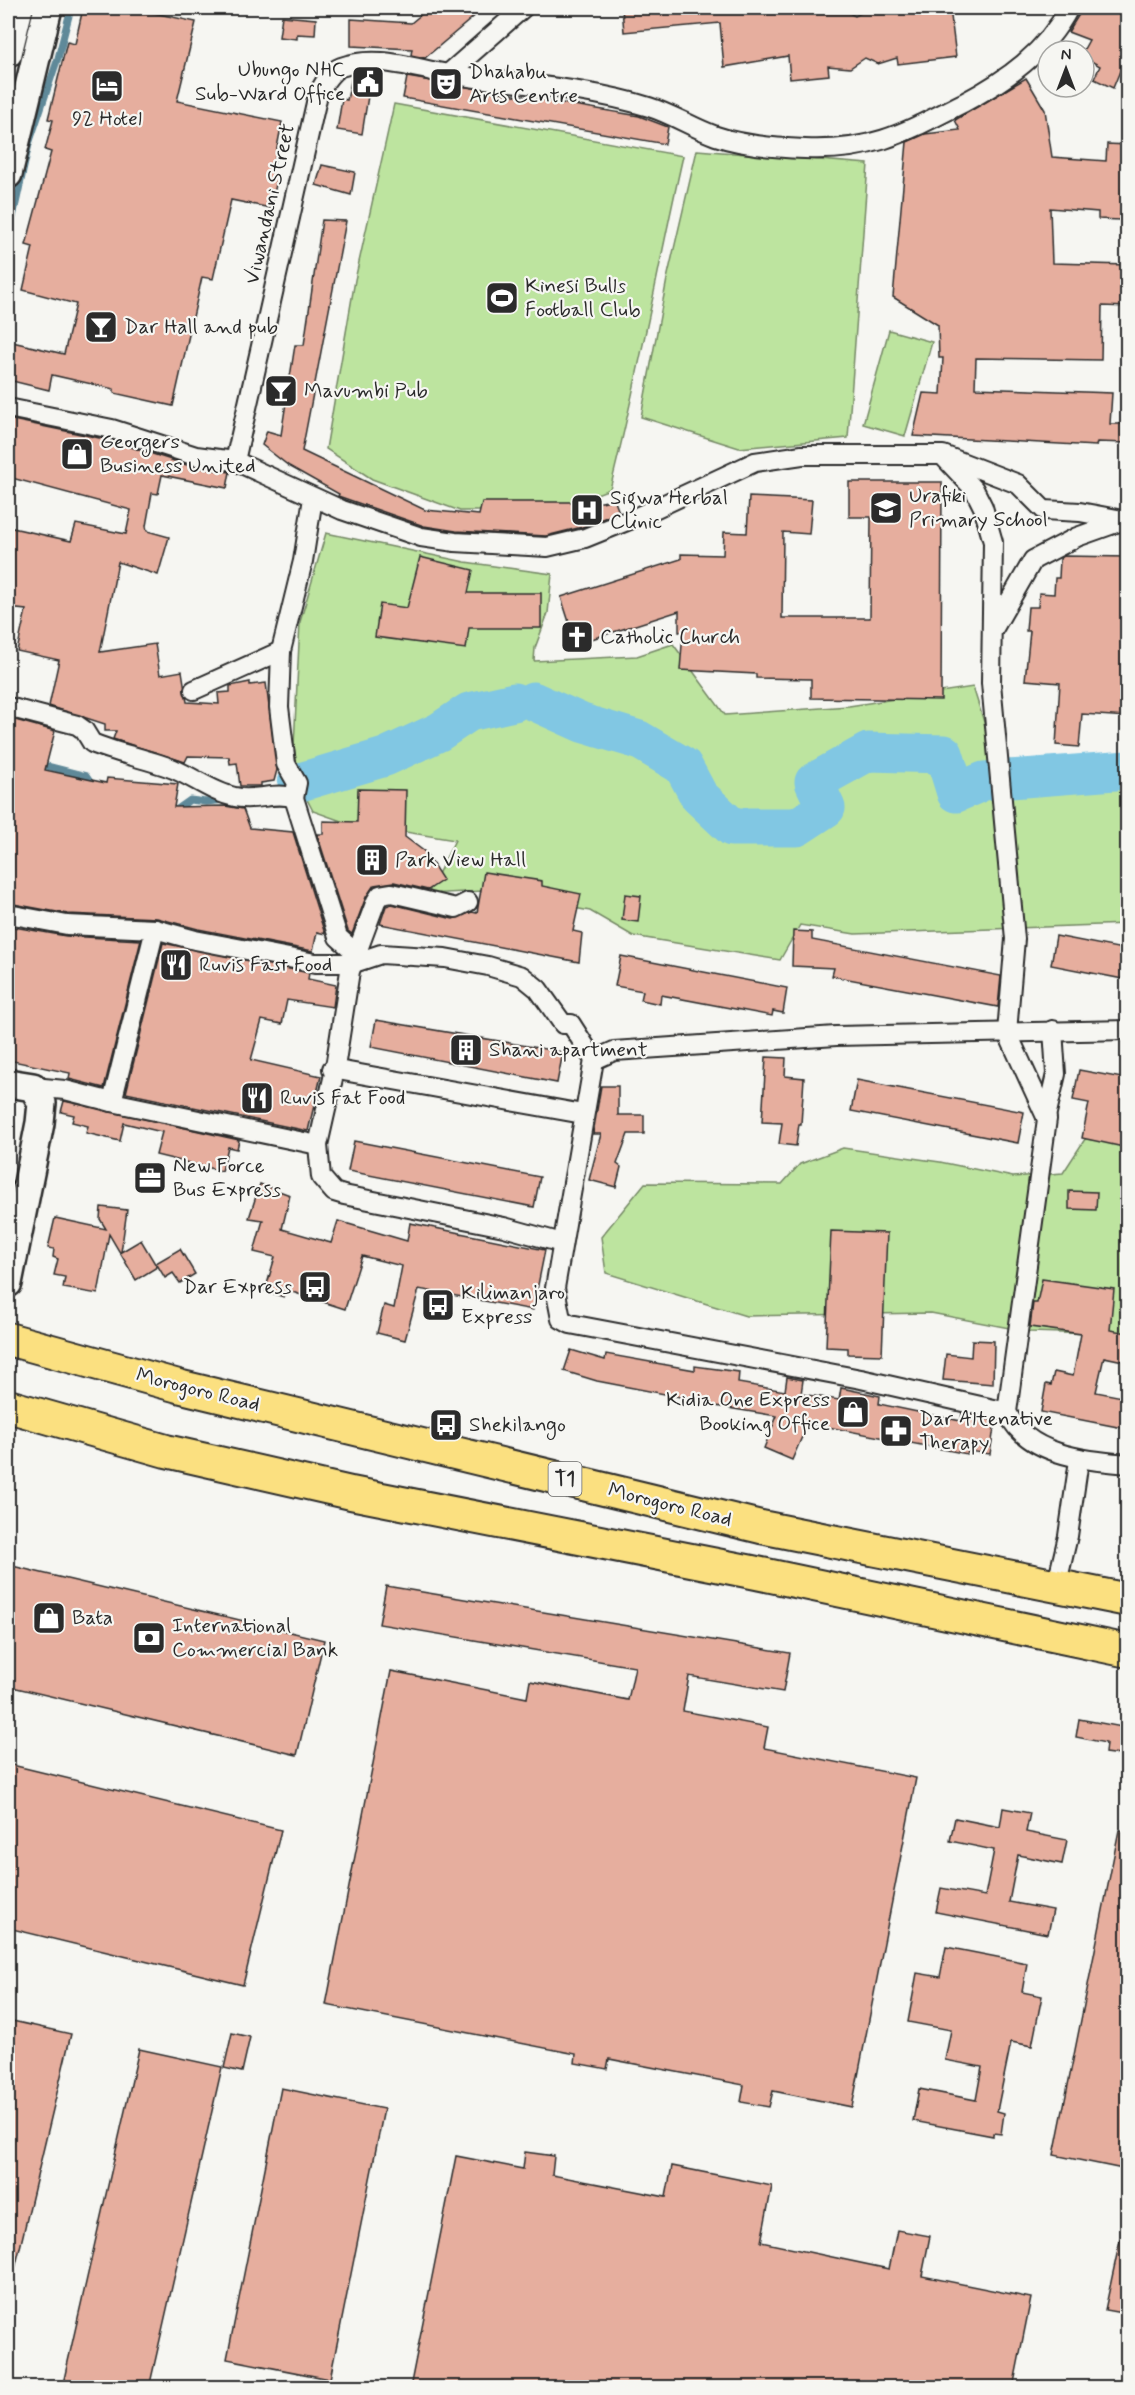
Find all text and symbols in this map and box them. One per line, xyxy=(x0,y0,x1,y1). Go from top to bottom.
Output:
north arrow xyxy=(1036,39,1096,99)
text: N xyxy=(1061,45,1071,66)
place label: Ubungo NHC Sub-Ward Office xyxy=(195,56,345,108)
place label: Dhahabu Arts Centre xyxy=(469,58,578,110)
public building icon: Ubungo NHC Sub-Ward Office xyxy=(350,64,386,100)
theatre icon: Dhahabu Arts Centre xyxy=(428,66,464,102)
hotel icon: 92 Hotel xyxy=(89,68,125,104)
place label: 92 Hotel xyxy=(72,105,142,133)
street label: Viwandani Street xyxy=(238,121,302,287)
place label: Kinesi Bulls Football Club xyxy=(525,272,641,324)
sports icon: Kinesi Bulls Football Club xyxy=(484,280,520,316)
bar icon: Dar Hall and pub xyxy=(83,309,119,345)
place label: Dar Hall and pub xyxy=(124,313,278,341)
bar icon: Mavumbi Pub xyxy=(263,373,299,409)
place label: Mavumbi Pub xyxy=(304,377,428,405)
place label: Georgers Business United xyxy=(100,428,255,480)
shop icon: Georgers Business United xyxy=(59,436,95,472)
place label: Urafiki Primary School xyxy=(909,482,1048,534)
place label: Sigwa Herbal Clinic xyxy=(610,484,728,536)
school or university icon: Urafiki Primary School xyxy=(868,490,904,526)
hospital icon: Sigwa Herbal Clinic xyxy=(569,492,605,528)
church icon: Catholic Church xyxy=(559,619,595,655)
place label: Catholic Church xyxy=(600,623,740,651)
building icon: Park View Hall xyxy=(354,842,390,878)
place label: Park View Hall xyxy=(395,846,526,874)
restaurant icon: Ruvis Fast Food xyxy=(158,947,194,983)
place label: Ruvis Fast Food xyxy=(199,951,332,979)
building icon: Shani apartment xyxy=(448,1032,484,1068)
place label: Shani apartment xyxy=(489,1036,648,1064)
restaurant icon: Ruvis Fat Food xyxy=(239,1080,275,1116)
place label: Ruvis Fat Food xyxy=(280,1084,405,1112)
place label: New Force Bus Express xyxy=(173,1152,281,1204)
office icon: New Force Bus Express xyxy=(132,1160,168,1196)
bus stop icon: Dar Express xyxy=(297,1269,333,1305)
place label: Dar Express xyxy=(183,1273,292,1301)
place label: Kilimanjaro Express xyxy=(461,1279,565,1331)
bus stop icon: Kilimanjaro Express xyxy=(420,1287,456,1323)
street label: Morogoro Road xyxy=(133,1361,263,1419)
place label: Kidia One Express Booking Office xyxy=(666,1386,830,1438)
shop icon: Kidia One Express Booking Office xyxy=(835,1394,871,1430)
place label: Dar Altenative Therapy xyxy=(919,1405,1053,1457)
bus stop icon: Shekilango xyxy=(428,1407,464,1443)
place label: Shekilango xyxy=(469,1411,566,1440)
pharmacy icon: Dar Altenative Therapy xyxy=(878,1413,914,1449)
road number: T1 xyxy=(548,1462,582,1496)
street label: Morogoro Road xyxy=(605,1476,735,1534)
shop icon: Bata xyxy=(31,1600,67,1636)
place label: Bata xyxy=(72,1604,113,1632)
place label: International Commercial Bank xyxy=(172,1612,338,1664)
bank icon: International Commercial Bank xyxy=(131,1620,167,1656)

